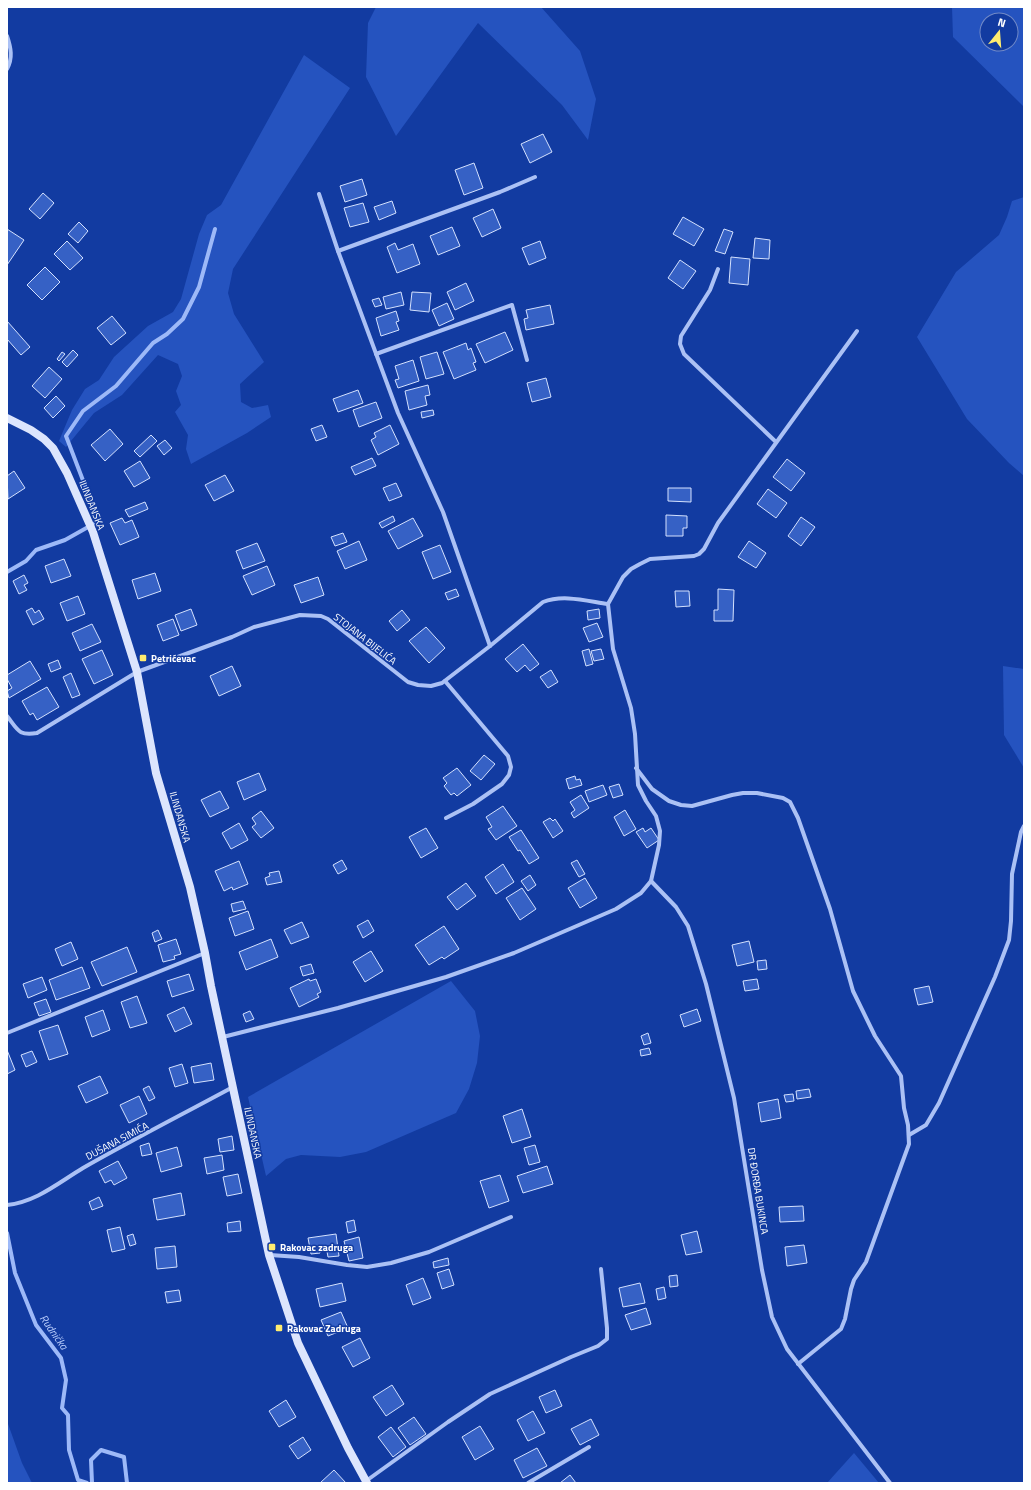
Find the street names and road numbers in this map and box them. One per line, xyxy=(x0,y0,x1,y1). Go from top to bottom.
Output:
street label: ILINDANSKA xyxy=(75,478,109,532)
street label: STOJANA BIJELIĆA xyxy=(330,610,400,668)
street label: ILINDANSKA xyxy=(166,790,194,844)
street label: ILINDANSKA xyxy=(240,1106,266,1160)
street label: DUŠANA SIMIĆA xyxy=(83,1118,151,1164)
street label: DR ĐORĐA BUKINCA xyxy=(744,1147,772,1235)

